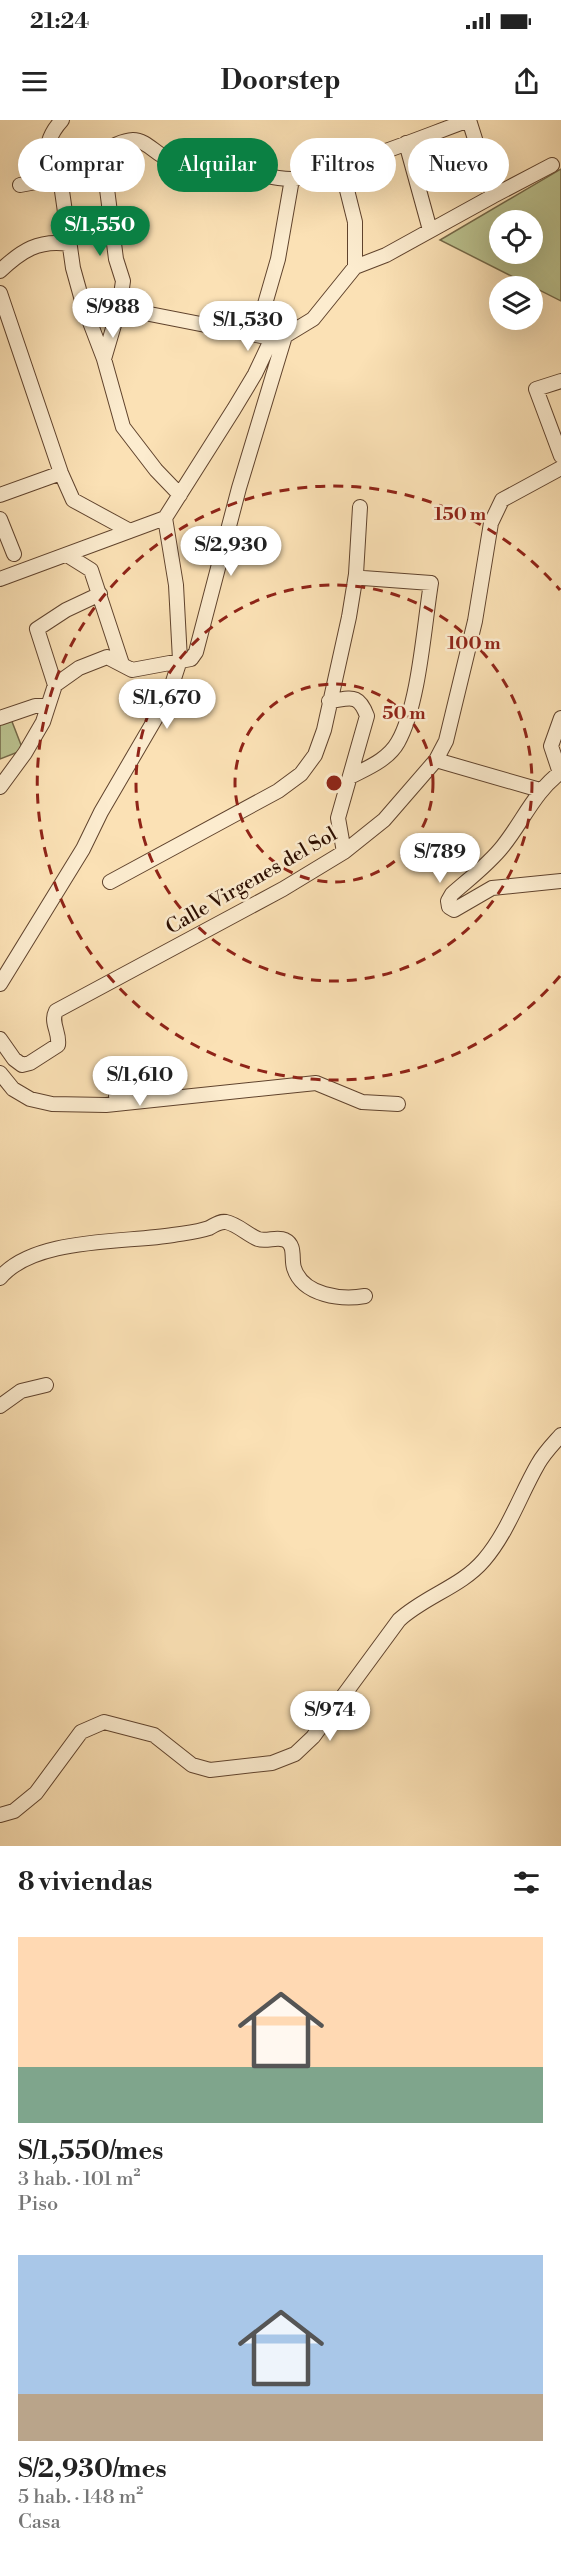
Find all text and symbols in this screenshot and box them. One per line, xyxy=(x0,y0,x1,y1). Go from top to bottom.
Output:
text: 21:24 xyxy=(30,8,89,35)
text: Doorstep xyxy=(220,64,341,98)
icon: menu xyxy=(18,65,51,98)
icon: share xyxy=(510,65,543,98)
chip: Comprar xyxy=(18,138,145,192)
chip: Alquilar xyxy=(157,138,278,192)
chip: Filtros xyxy=(290,138,396,192)
chip: Nuevo xyxy=(408,138,509,192)
pin: S/1,550 xyxy=(45,206,155,257)
map controls xyxy=(489,210,543,330)
button: locate xyxy=(489,210,543,264)
text: S/1,550 xyxy=(65,213,135,238)
button: layers xyxy=(489,276,543,330)
pin: S/988 xyxy=(71,288,155,339)
text: S/988 xyxy=(86,295,140,320)
pin: S/1,530 xyxy=(193,301,303,352)
text: S/1,530 xyxy=(213,308,283,333)
text: 150 m xyxy=(434,503,487,526)
pin: S/2,930 xyxy=(176,526,286,577)
text: S/2,930 xyxy=(194,533,268,558)
text: 100 m xyxy=(447,632,501,655)
pin: S/1,670 xyxy=(112,679,222,730)
text: S/1,670 xyxy=(133,686,201,711)
text: 50 m xyxy=(382,702,426,725)
centre of rings xyxy=(324,773,344,793)
street label: Calle Virgenes del Sol xyxy=(162,822,342,940)
pin: S/789 xyxy=(398,833,482,884)
text: S/789 xyxy=(414,840,466,865)
pin: S/1,610 xyxy=(85,1056,195,1107)
text: S/1,610 xyxy=(107,1063,173,1088)
pin: S/974 xyxy=(288,1691,372,1742)
text: S/974 xyxy=(304,1698,356,1723)
text: 8 viviendas xyxy=(18,1866,152,1898)
icon: filters xyxy=(510,1866,543,1899)
icon: home xyxy=(227,1976,335,2084)
text: S/1,550/mes xyxy=(18,2135,163,2167)
text: 3 hab. · 101 m² xyxy=(18,2167,141,2192)
text: Piso xyxy=(18,2192,58,2217)
icon: home xyxy=(227,2294,335,2402)
text: S/2,930/mes xyxy=(18,2453,167,2485)
text: 5 hab. · 148 m² xyxy=(18,2485,143,2510)
text: Casa xyxy=(18,2510,61,2535)

